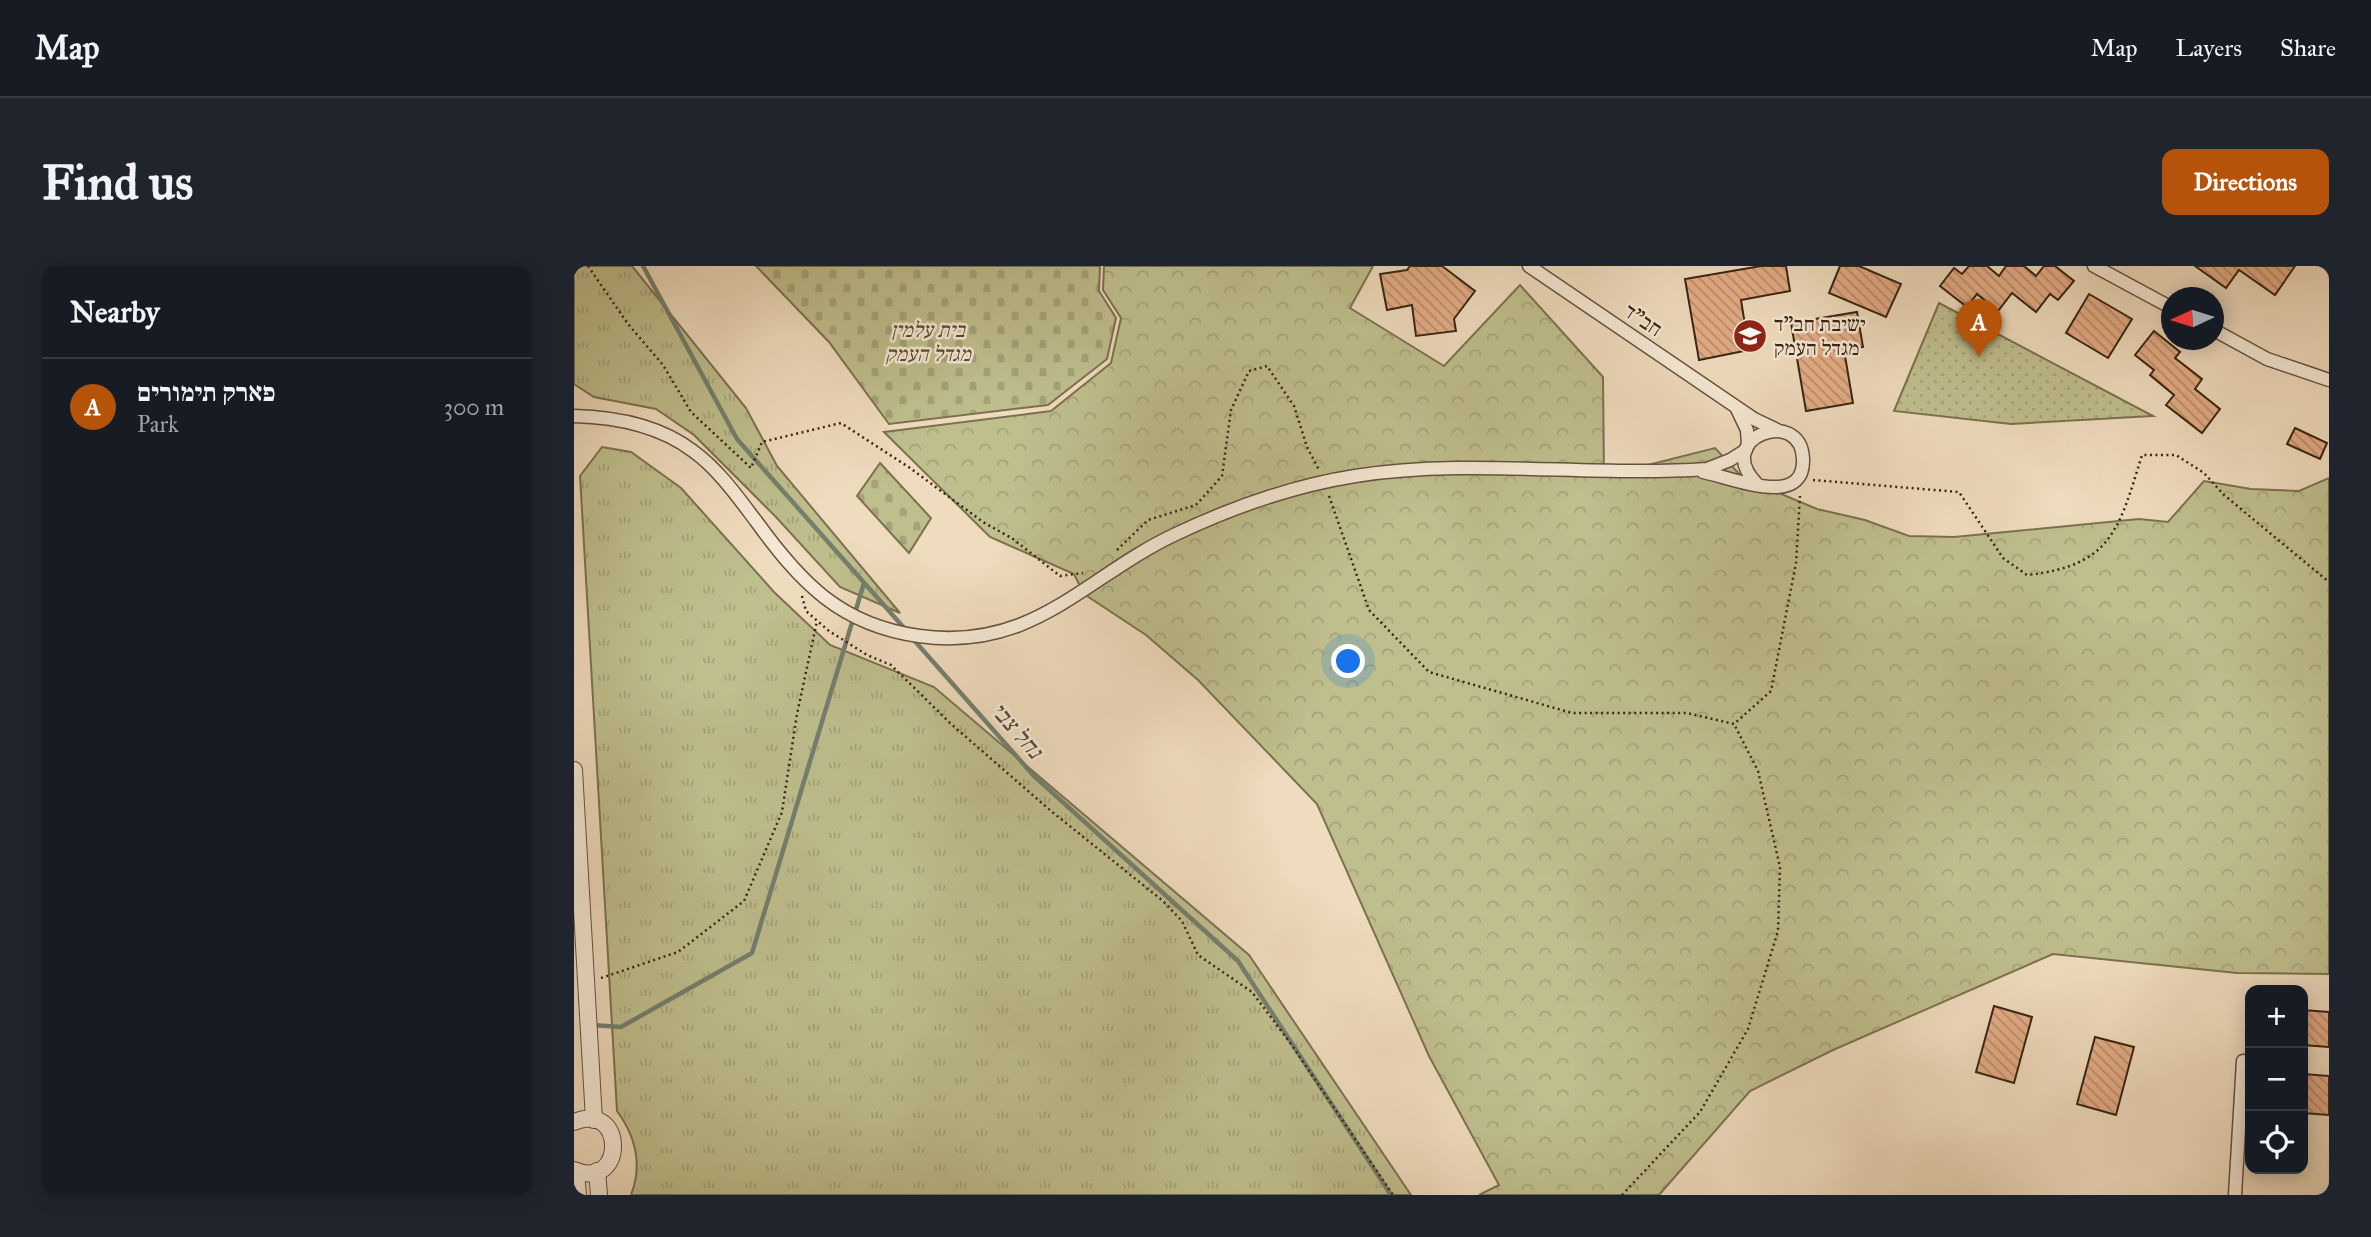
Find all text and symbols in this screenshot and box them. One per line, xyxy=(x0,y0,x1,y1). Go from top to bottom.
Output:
text: Map xyxy=(35,28,99,68)
text: Map xyxy=(2091,33,2138,63)
text: Layers xyxy=(2176,33,2242,63)
text: Share xyxy=(2280,33,2336,63)
button: Directions xyxy=(2162,149,2329,215)
text: Find us xyxy=(42,153,193,212)
north arrow xyxy=(2161,287,2224,350)
text: Nearby xyxy=(70,294,160,330)
street label: חב"ד xyxy=(1619,298,1667,342)
pin: A xyxy=(1956,299,2002,357)
place label: ישיבת חב"ד מגדל העמק xyxy=(1774,311,1866,361)
park label: בית עלמין מגדל העמק xyxy=(885,317,973,367)
school or university icon: ישיבת חב"ד מגדל העמק xyxy=(1731,317,1769,355)
text: פארק תימורים xyxy=(137,376,275,408)
text: A xyxy=(85,393,101,421)
text: 300 m xyxy=(444,393,504,421)
text: Park xyxy=(137,410,179,438)
your location xyxy=(1331,644,1365,678)
water label: נחל צבי xyxy=(985,696,1050,765)
map controls xyxy=(2245,985,2308,1174)
button: + xyxy=(2245,985,2308,1048)
button: − xyxy=(2245,1048,2308,1111)
button: locate xyxy=(2245,1111,2308,1174)

